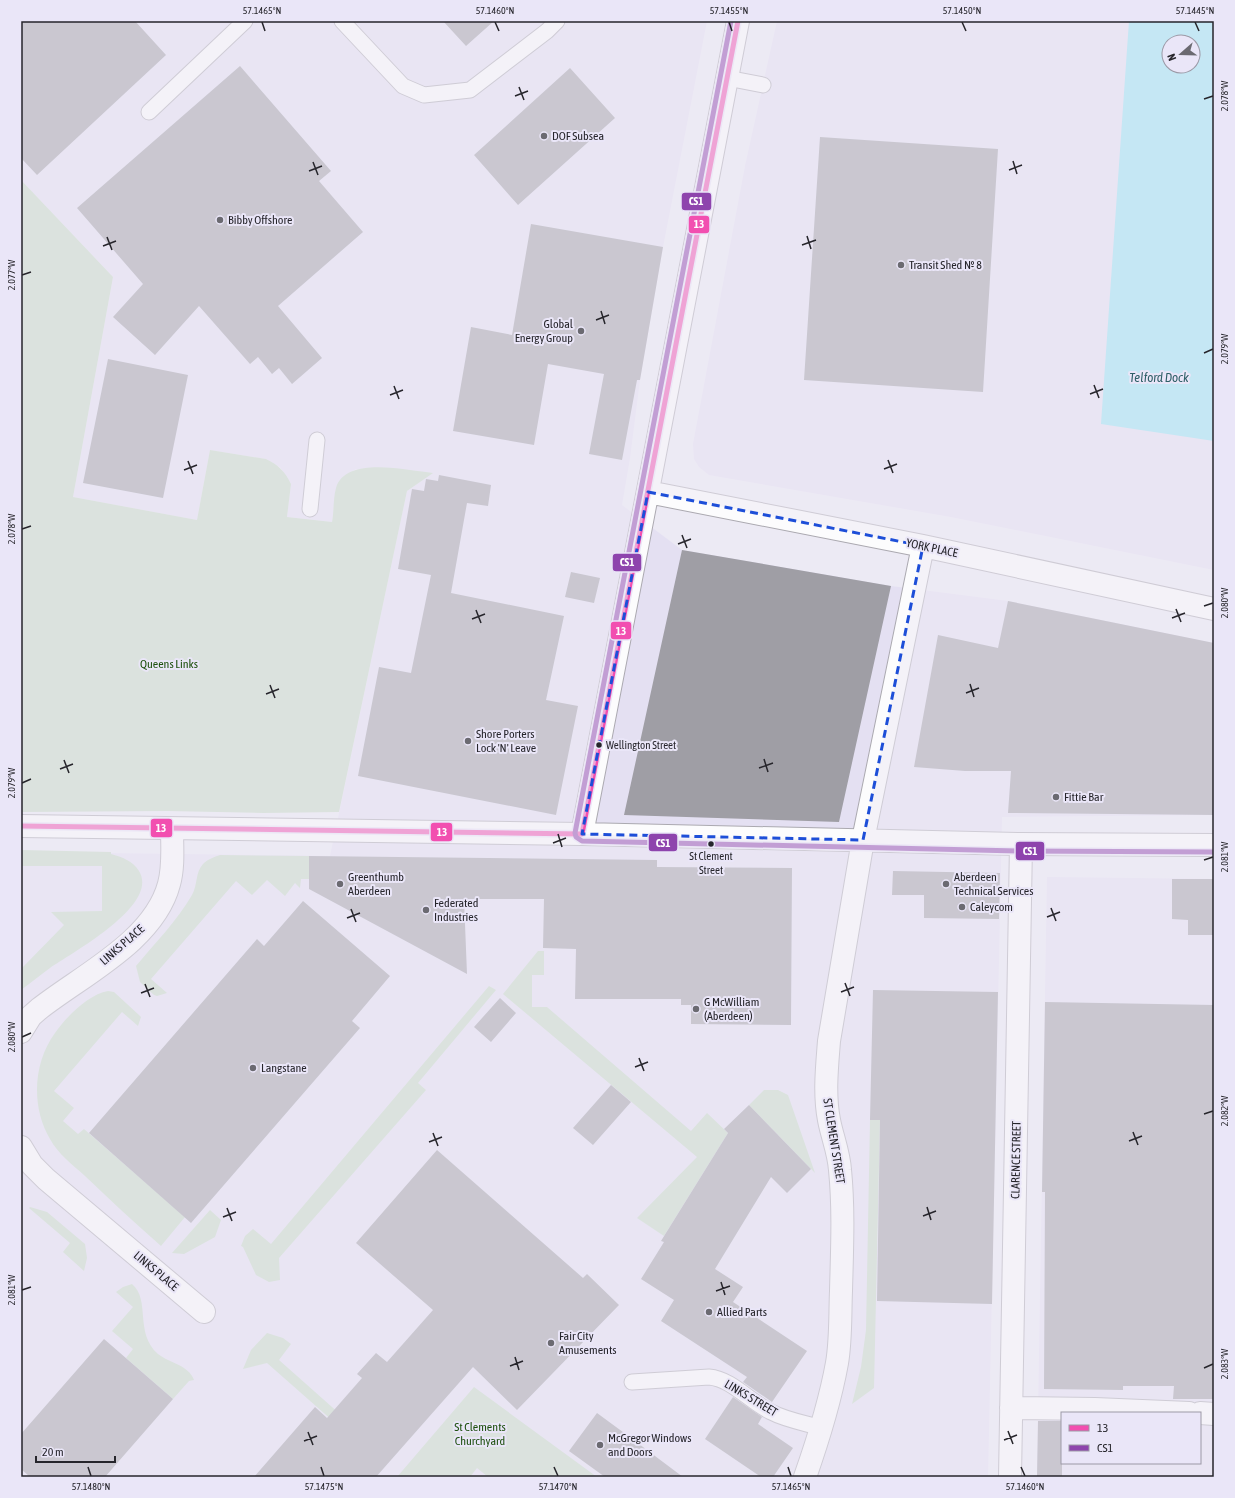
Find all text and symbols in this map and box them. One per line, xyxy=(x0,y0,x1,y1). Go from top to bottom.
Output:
text: 57.1465°N xyxy=(243,5,281,16)
text: 57.1460°N xyxy=(476,5,514,16)
text: 57.1455°N xyxy=(710,5,748,16)
text: 57.1450°N xyxy=(943,5,981,16)
text: 57.1445°N xyxy=(1176,5,1214,16)
north arrow xyxy=(1161,34,1201,74)
text: N xyxy=(1165,52,1178,63)
text: 2.078°W xyxy=(1219,80,1230,111)
place label: DOF Subsea xyxy=(552,129,604,143)
marker: DOF Subsea xyxy=(539,131,549,141)
line badge: CS1 xyxy=(681,192,712,211)
text: CS1 xyxy=(689,195,703,207)
place label: Bibby Offshore xyxy=(228,213,293,227)
marker: Bibby Offshore xyxy=(215,215,225,225)
line badge: 13 xyxy=(688,215,710,234)
text: 13 xyxy=(694,218,704,230)
place label: Transit Shed № 8 xyxy=(909,258,982,272)
text: 2.077°W xyxy=(6,259,17,290)
marker: Transit Shed № 8 xyxy=(896,260,906,270)
place label: Global Energy Group xyxy=(515,317,574,345)
marker: Global Energy Group xyxy=(576,326,586,336)
text: 2.079°W xyxy=(1219,333,1230,364)
water label: Telford Dock xyxy=(1129,370,1189,385)
text: 2.078°W xyxy=(6,513,17,544)
street label: YORK PLACE xyxy=(905,536,959,560)
line badge: CS1 xyxy=(612,553,642,572)
text: CS1 xyxy=(620,556,634,568)
text: 2.080°W xyxy=(1219,587,1230,618)
line badge: 13 xyxy=(610,621,632,640)
text: 13 xyxy=(616,625,626,637)
park label: Queens Links xyxy=(140,657,198,671)
place label: Shore Porters Lock 'N' Leave xyxy=(476,727,536,755)
marker: Shore Porters Lock 'N' Leave xyxy=(463,736,473,746)
place label: Wellington Street xyxy=(606,739,676,751)
marker: Wellington Street xyxy=(594,740,604,750)
text: 2.079°W xyxy=(6,767,17,798)
place label: Fittie Bar xyxy=(1064,790,1104,804)
marker: Fittie Bar xyxy=(1051,792,1061,802)
line badge: 13 xyxy=(150,818,173,838)
text: 13 xyxy=(156,822,166,834)
line badge: 13 xyxy=(430,822,453,842)
text: 13 xyxy=(437,826,447,838)
line badge: CS1 xyxy=(648,833,678,852)
text: CS1 xyxy=(656,837,670,849)
marker: St Clement Street xyxy=(706,839,716,849)
line badge: CS1 xyxy=(1015,841,1045,861)
text: 2.081°W xyxy=(1219,841,1230,872)
text: CS1 xyxy=(1023,845,1037,857)
place label: St Clement Street xyxy=(689,850,733,876)
place label: Greenthumb Aberdeen xyxy=(348,870,404,898)
place label: Aberdeen Technical Services xyxy=(954,870,1033,898)
marker: Greenthumb Aberdeen xyxy=(335,879,345,889)
marker: Aberdeen Technical Services xyxy=(941,879,951,889)
place label: Federated Industries xyxy=(434,896,478,924)
place label: Caleycom xyxy=(970,900,1013,914)
marker: Caleycom xyxy=(957,902,967,912)
marker: Federated Industries xyxy=(421,905,431,915)
street label: LINKS PLACE xyxy=(97,922,147,968)
place label: G McWilliam (Aberdeen) xyxy=(704,995,759,1023)
marker: G McWilliam (Aberdeen) xyxy=(691,1004,701,1014)
text: 2.080°W xyxy=(6,1021,17,1052)
place label: Langstane xyxy=(261,1061,307,1075)
marker: Langstane xyxy=(248,1063,258,1073)
text: 2.082°W xyxy=(1219,1095,1230,1126)
street label: ST CLEMENT STREET xyxy=(820,1097,848,1185)
street label: CLARENCE STREET xyxy=(1008,1120,1024,1199)
street label: LINKS PLACE xyxy=(131,1248,181,1294)
text: 2.081°W xyxy=(6,1274,17,1305)
place label: Allied Parts xyxy=(717,1305,767,1319)
marker: Allied Parts xyxy=(704,1307,714,1317)
place label: Fair City Amusements xyxy=(559,1329,617,1357)
marker: Fair City Amusements xyxy=(546,1338,556,1348)
text: 2.083°W xyxy=(1219,1348,1230,1379)
street label: LINKS STREET xyxy=(722,1377,781,1420)
legend xyxy=(1061,1412,1201,1464)
park label: St Clements Churchyard xyxy=(454,1420,506,1448)
text: 13 xyxy=(1097,1421,1108,1435)
place label: McGregor Windows and Doors xyxy=(608,1431,691,1459)
scale bar xyxy=(36,1438,115,1464)
marker: McGregor Windows and Doors xyxy=(595,1440,605,1450)
text: CS1 xyxy=(1097,1441,1113,1455)
text: 20 m xyxy=(42,1445,64,1459)
text: 57.1480°N xyxy=(72,1481,110,1492)
text: 57.1475°N xyxy=(305,1481,343,1492)
text: 57.1470°N xyxy=(539,1481,577,1492)
text: 57.1465°N xyxy=(772,1481,810,1492)
text: 57.1460°N xyxy=(1006,1481,1044,1492)

